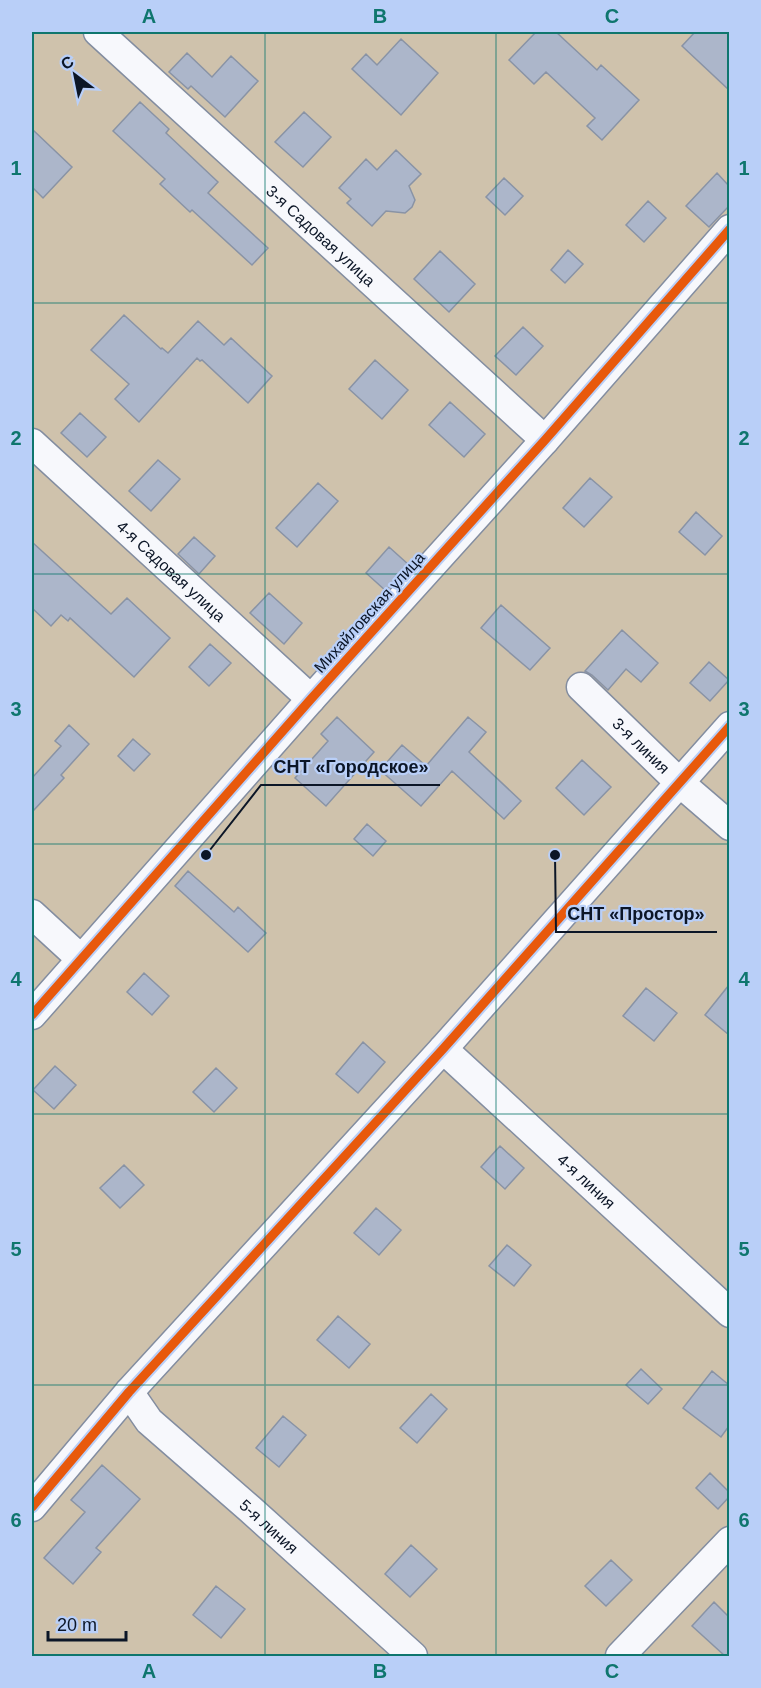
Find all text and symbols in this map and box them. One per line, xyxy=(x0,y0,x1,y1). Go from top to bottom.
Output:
text: A xyxy=(142,5,156,27)
text: B xyxy=(373,5,387,27)
text: C xyxy=(605,5,619,27)
north arrow xyxy=(45,45,105,105)
text: С xyxy=(58,52,77,73)
text: 1 xyxy=(10,157,22,179)
text: 1 xyxy=(738,157,750,179)
street label: 3-я Садовая улица xyxy=(263,182,378,290)
text: 2 xyxy=(10,427,22,449)
text: 2 xyxy=(738,427,750,449)
street label: 4-я Садовая улица xyxy=(113,517,229,625)
street label: Михайловская улица xyxy=(311,549,428,676)
text: 3 xyxy=(10,698,22,720)
text: 3 xyxy=(738,698,750,720)
street label: 3-я линия xyxy=(609,715,673,777)
callout: СНТ «Городское» xyxy=(261,749,440,785)
text: СНТ «Городское» xyxy=(273,757,429,777)
callout: СНТ «Простор» xyxy=(556,896,717,932)
text: СНТ «Простор» xyxy=(567,904,705,924)
text: 4 xyxy=(10,968,22,990)
text: 4 xyxy=(738,968,750,990)
street label: 4-я линия xyxy=(554,1151,618,1212)
text: 5 xyxy=(10,1238,22,1260)
text: 5 xyxy=(738,1238,750,1260)
street label: 5-я линия xyxy=(236,1496,301,1557)
text: 6 xyxy=(10,1509,22,1531)
text: 6 xyxy=(738,1509,750,1531)
scale bar xyxy=(48,1604,126,1642)
text: 20 m xyxy=(57,1615,97,1635)
text: A xyxy=(142,1660,156,1682)
text: B xyxy=(373,1660,387,1682)
text: C xyxy=(605,1660,619,1682)

